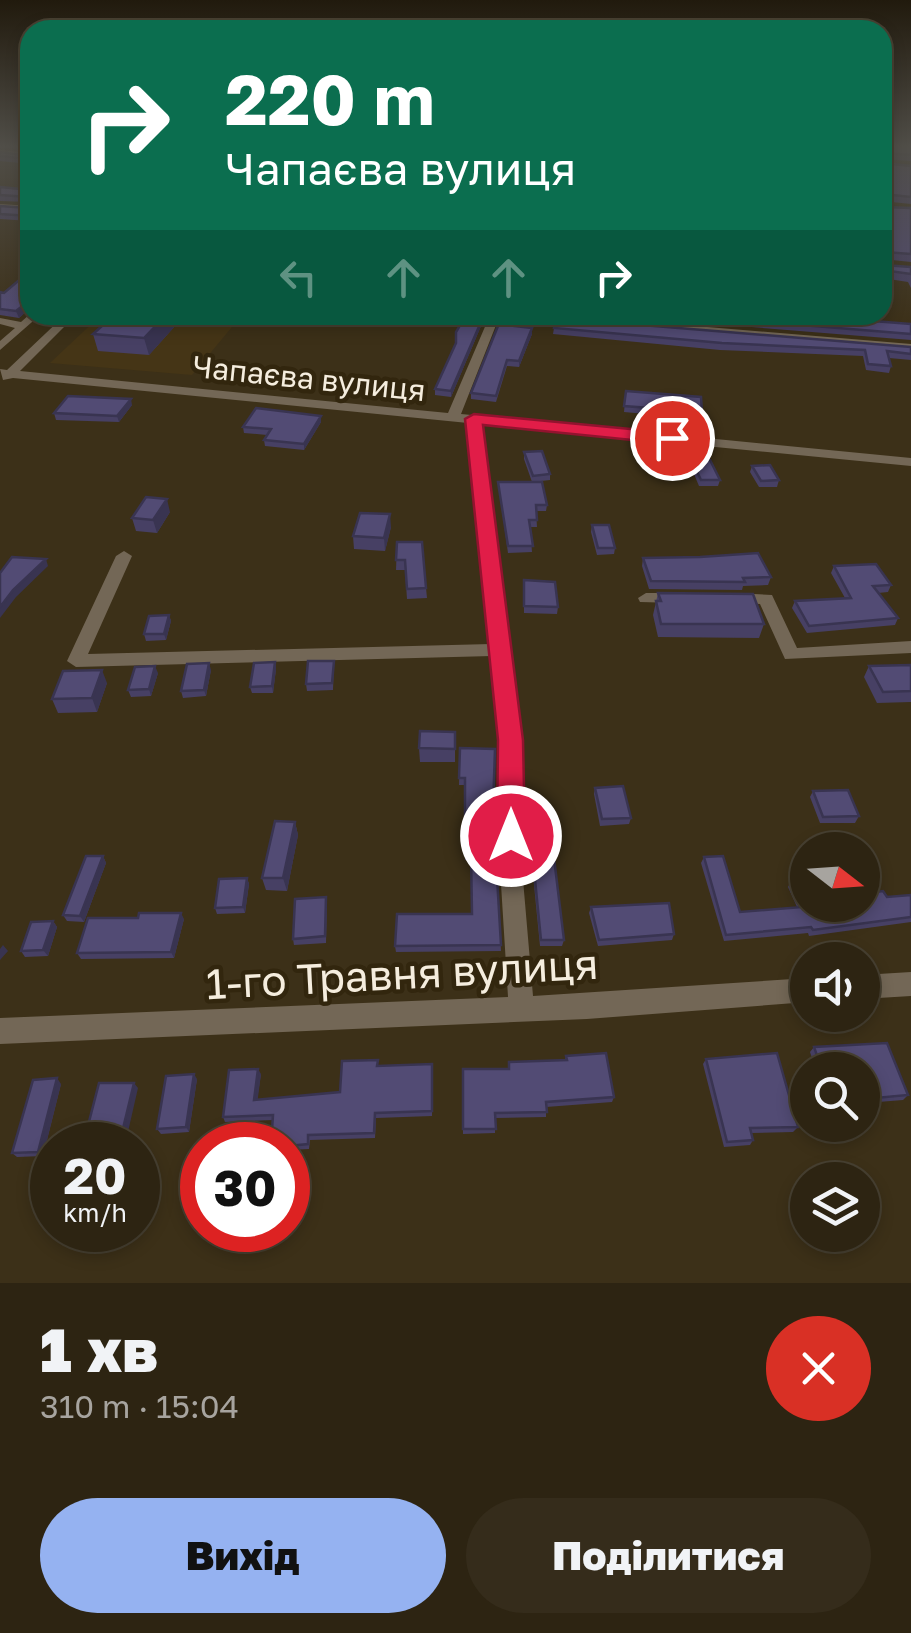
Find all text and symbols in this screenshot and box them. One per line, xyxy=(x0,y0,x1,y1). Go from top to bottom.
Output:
text: 220 m xyxy=(225,56,435,140)
icon: right xyxy=(60,60,190,190)
text: Чапаєва вулиця xyxy=(225,141,576,195)
icon: left xyxy=(271,250,326,305)
icon: ahead xyxy=(376,250,431,305)
icon: ahead xyxy=(481,250,536,305)
icon: right xyxy=(586,250,641,305)
street label: Чапаєва вулиця xyxy=(191,348,427,408)
pin xyxy=(630,396,715,481)
icon: arrive xyxy=(645,411,700,466)
position arrow xyxy=(459,784,563,888)
north arrow xyxy=(790,832,880,922)
map controls xyxy=(790,832,880,1252)
street label: 1-го Травня вулиця xyxy=(205,938,599,1008)
button: sound xyxy=(790,942,880,1032)
button: search xyxy=(790,1052,880,1142)
speed limit sign: 30 xyxy=(180,1122,310,1252)
text: 20 xyxy=(63,1145,126,1205)
button: layers xyxy=(790,1162,880,1252)
text: km/h xyxy=(63,1197,127,1228)
text: 1 хв xyxy=(40,1313,158,1385)
button: close xyxy=(766,1316,871,1421)
text: 310 m · 15:04 xyxy=(40,1387,239,1425)
button: Вихід xyxy=(40,1498,446,1613)
button: Поділитися xyxy=(466,1498,871,1613)

